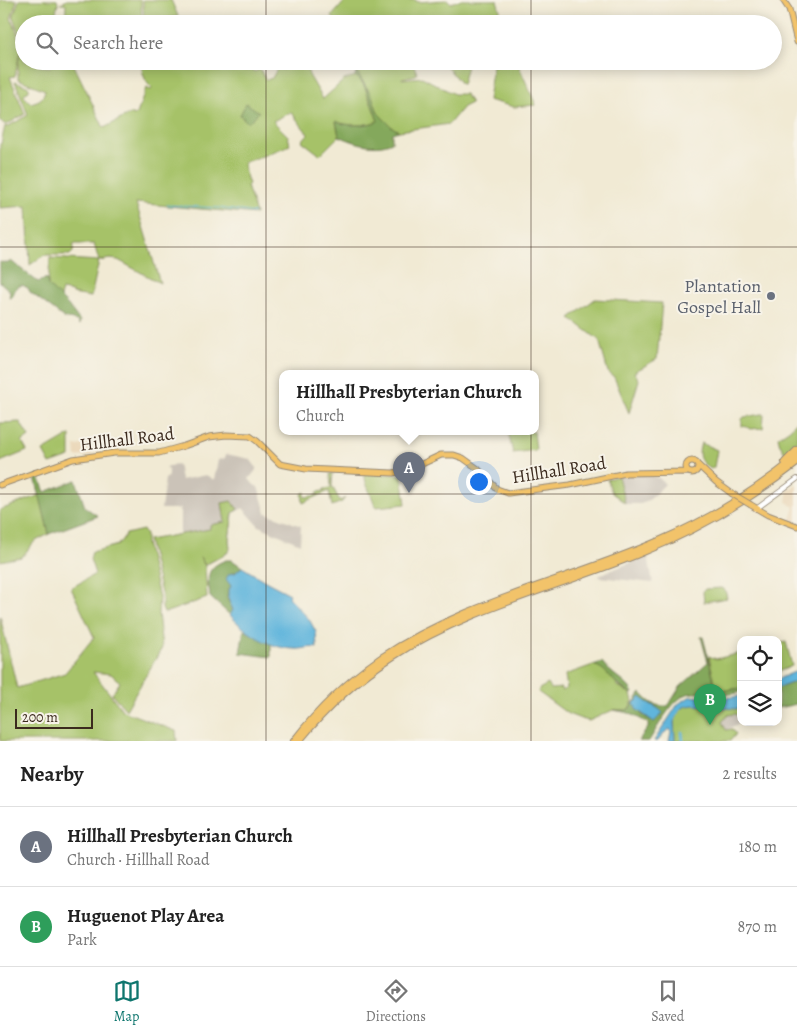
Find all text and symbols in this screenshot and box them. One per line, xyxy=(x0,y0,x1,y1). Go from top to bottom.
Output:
search box xyxy=(15,15,782,70)
icon: search xyxy=(33,29,61,57)
text: Search here xyxy=(73,30,163,56)
place label: Plantation Gospel Hall xyxy=(677,274,762,319)
marker: Plantation Gospel Hall xyxy=(765,290,777,302)
popup xyxy=(279,370,539,435)
text: Hillhall Presbyterian Church xyxy=(296,379,522,405)
text: Church xyxy=(296,405,345,427)
street label: Hillhall Road xyxy=(78,421,176,457)
street label: Hillhall Road xyxy=(510,451,608,489)
pin: A xyxy=(393,452,425,493)
your location xyxy=(466,469,492,495)
map controls xyxy=(737,636,782,726)
button: locate xyxy=(737,636,782,681)
button: layers xyxy=(737,681,782,726)
pin: B xyxy=(694,684,726,725)
scale bar xyxy=(15,706,92,729)
text: 200 m xyxy=(22,708,58,727)
text: Nearby xyxy=(20,760,83,788)
text: 2 results xyxy=(722,763,777,785)
text: Hillhall Presbyterian Church xyxy=(67,823,293,849)
text: A xyxy=(31,836,41,858)
text: 180 m xyxy=(739,836,777,858)
text: Church · Hillhall Road xyxy=(67,849,210,871)
text: Huguenot Play Area xyxy=(67,903,224,929)
text: B xyxy=(31,916,41,938)
text: 870 m xyxy=(738,916,777,938)
text: Park xyxy=(67,929,97,951)
tab: Map xyxy=(113,977,141,1026)
tab: Directions xyxy=(366,977,426,1026)
tab: Saved xyxy=(651,977,684,1026)

